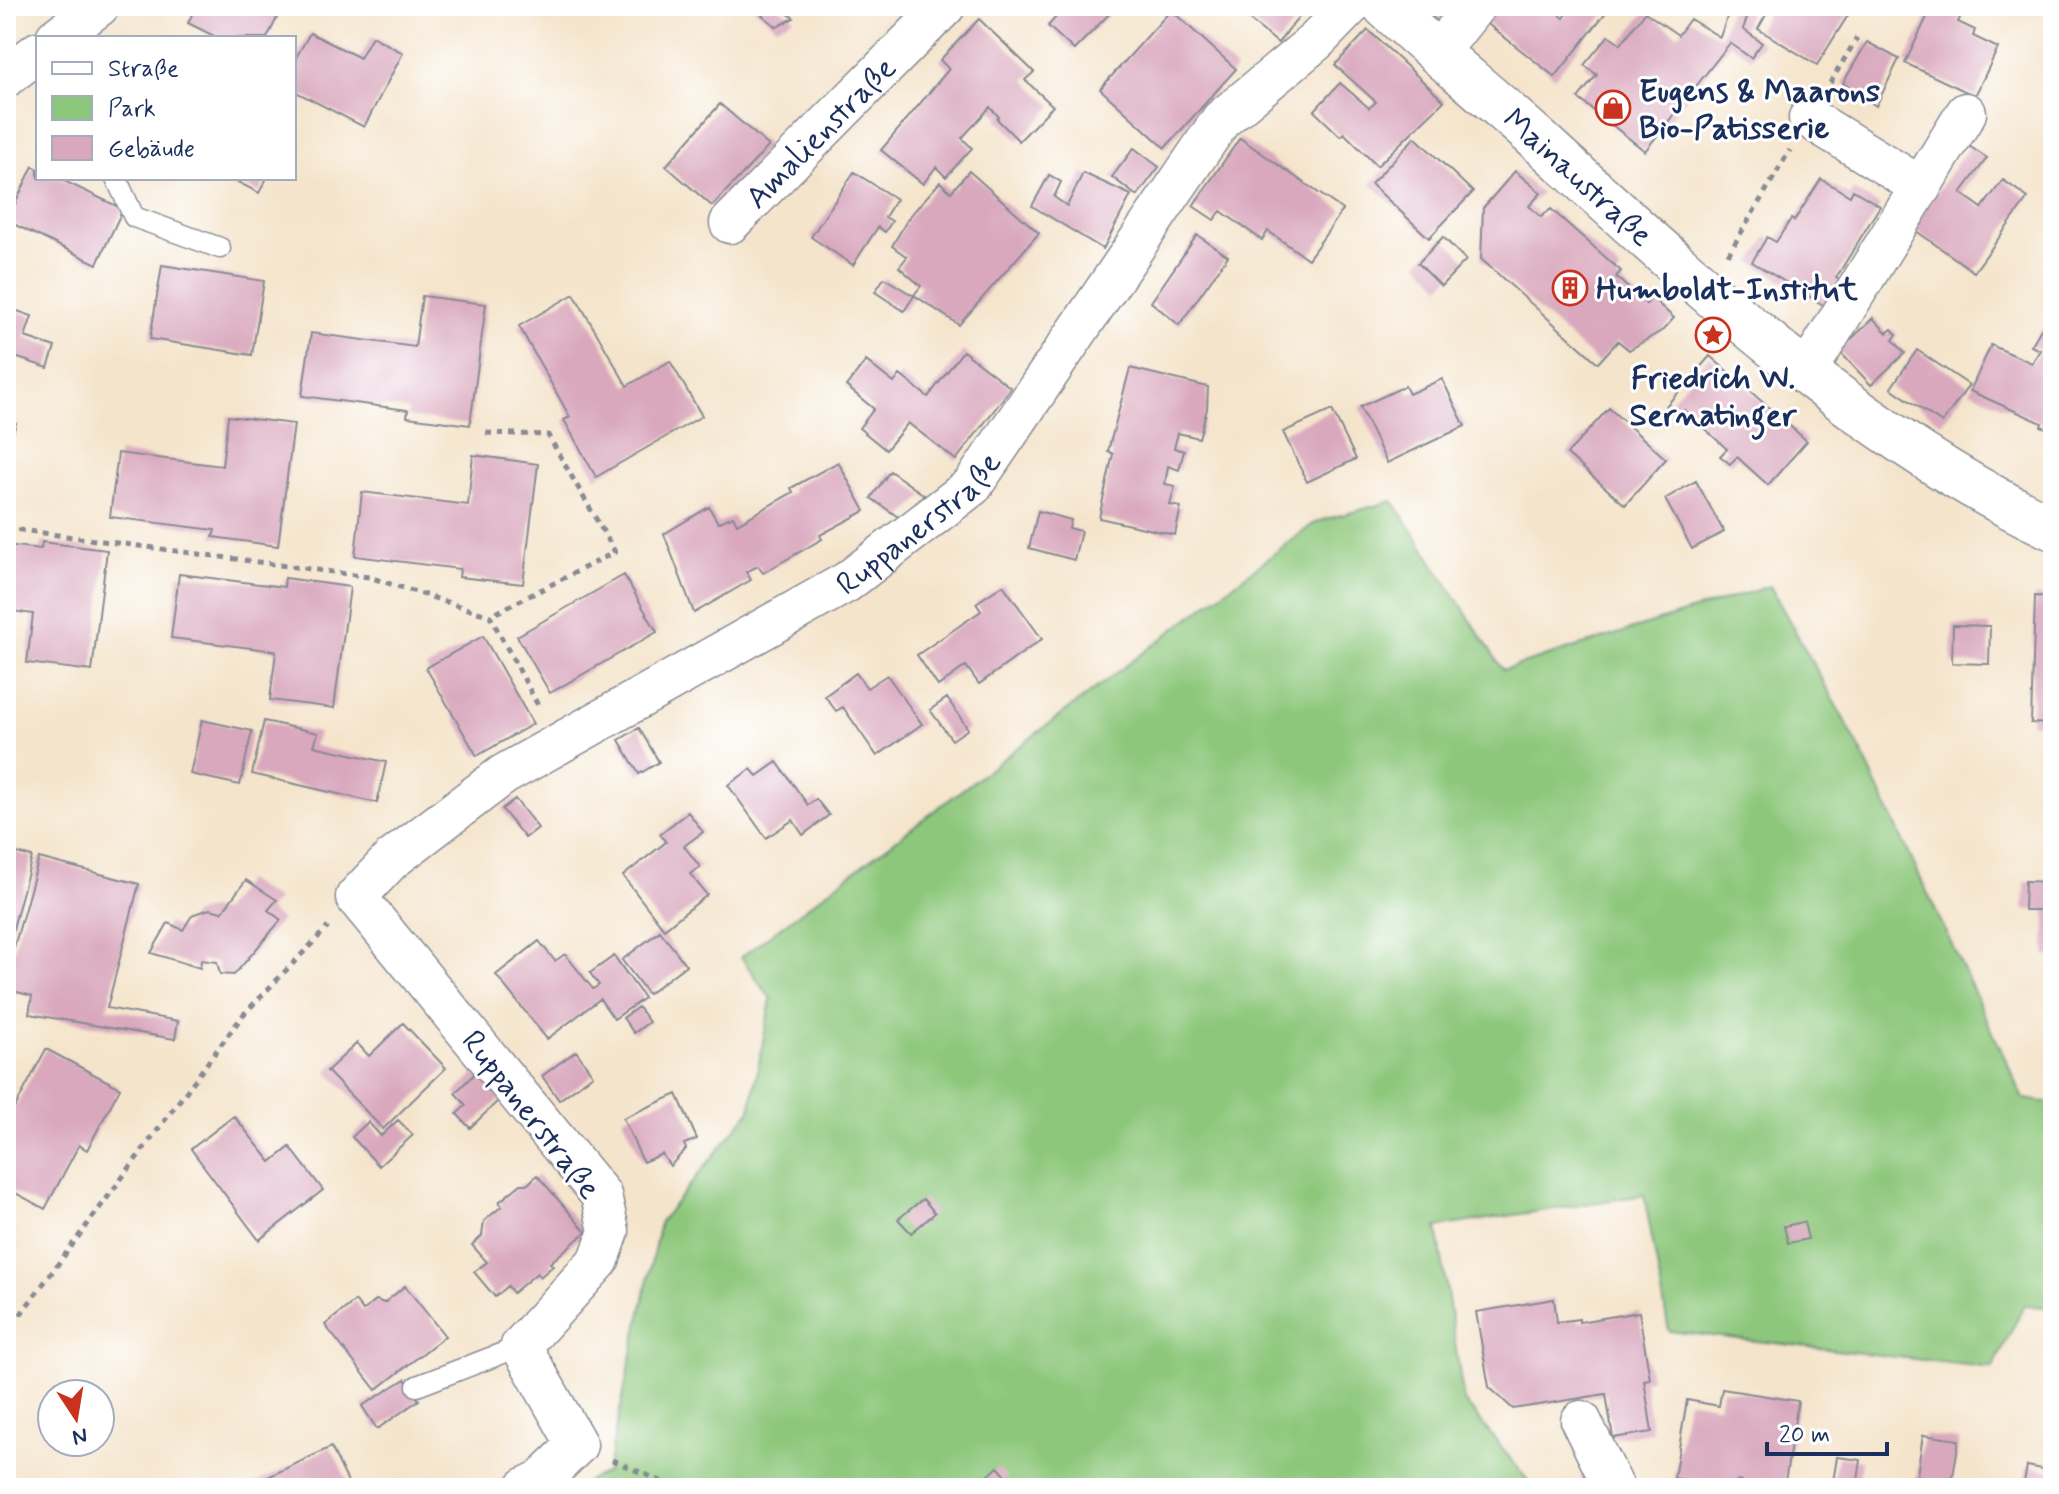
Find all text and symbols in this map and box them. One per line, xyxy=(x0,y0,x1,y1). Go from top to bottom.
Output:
legend xyxy=(36,36,296,180)
street label: Amalienstraße xyxy=(737,48,906,219)
text: Straße xyxy=(108,54,179,85)
place label: Eugens & Maarons Bio-Patisserie xyxy=(1639,71,1880,150)
shop icon: Eugens & Maarons Bio-Patisserie xyxy=(1594,89,1632,127)
text: Park xyxy=(108,94,156,125)
street label: Mainaustraße xyxy=(1493,99,1661,257)
text: Gebäude xyxy=(108,134,195,165)
building icon: Humboldt-Institut xyxy=(1551,269,1589,307)
place label: Humboldt-Institut xyxy=(1596,269,1859,311)
place icon: Friedrich W. Sernatinger xyxy=(1694,316,1732,354)
place label: Friedrich W. Sernatinger xyxy=(1630,358,1797,441)
street label: Ruppanerstraße xyxy=(828,445,1012,606)
street label: Ruppanerstraße xyxy=(451,1022,610,1208)
north arrow xyxy=(36,1378,116,1458)
scale bar xyxy=(1767,1406,1887,1456)
text: N xyxy=(70,1420,90,1451)
text: 20 m xyxy=(1779,1420,1830,1451)

